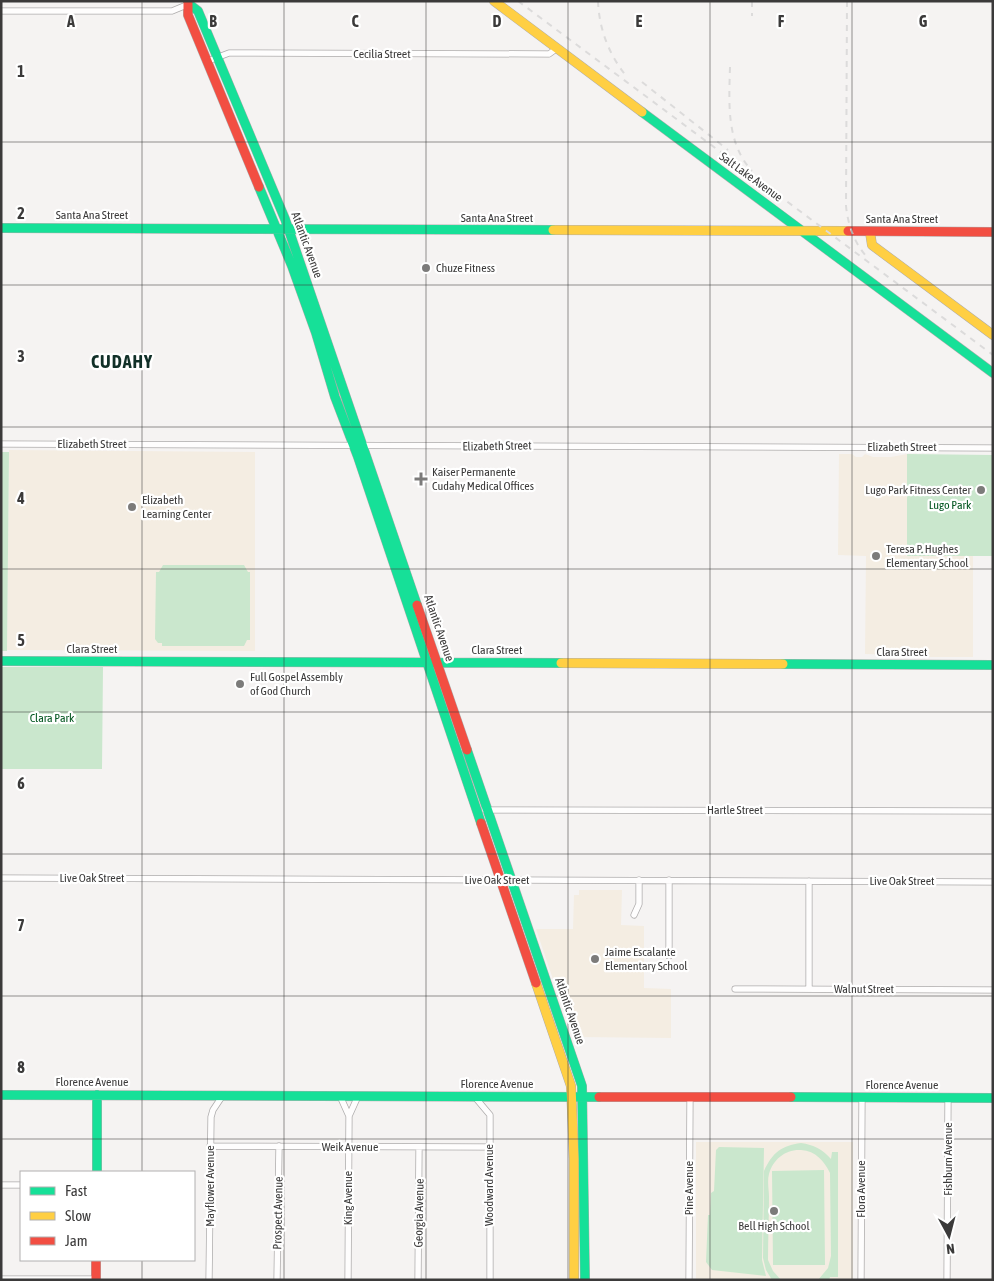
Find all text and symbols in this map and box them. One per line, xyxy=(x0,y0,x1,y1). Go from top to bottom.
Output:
text: A xyxy=(66,12,75,30)
text: B xyxy=(209,12,217,30)
text: C xyxy=(351,12,359,30)
text: D xyxy=(493,12,502,30)
text: E xyxy=(636,12,643,30)
text: F xyxy=(778,12,785,30)
text: G xyxy=(919,12,928,30)
street label: Cecilia Street xyxy=(353,47,411,61)
text: 1 xyxy=(17,62,25,80)
street label: Salt Lake Avenue xyxy=(717,149,785,205)
text: 2 xyxy=(17,204,25,222)
street label: Santa Ana Street xyxy=(56,208,129,222)
street label: Atlantic Avenue xyxy=(289,210,325,280)
street label: Santa Ana Street xyxy=(461,211,534,225)
street label: Santa Ana Street xyxy=(866,212,939,226)
place label: Chuze Fitness xyxy=(436,261,495,275)
marker: Chuze Fitness xyxy=(420,262,432,274)
text: 3 xyxy=(17,347,25,365)
district label: CUDAHY xyxy=(91,351,153,372)
street label: Elizabeth Street xyxy=(57,437,127,451)
street label: Elizabeth Street xyxy=(462,438,532,454)
street label: Elizabeth Street xyxy=(867,440,937,454)
place label: Kaiser Permanente Cudahy Medical Offices xyxy=(432,465,534,493)
marker: Kaiser Permanente Cudahy Medical Offices xyxy=(414,472,428,486)
place label: Lugo Park Fitness Center xyxy=(865,483,971,497)
marker: Lugo Park Fitness Center xyxy=(975,484,987,496)
text: 4 xyxy=(16,489,25,507)
place label: Elizabeth Learning Center xyxy=(142,493,212,521)
park label: Lugo Park xyxy=(929,498,972,512)
marker: Elizabeth Learning Center xyxy=(126,501,138,513)
place label: Teresa P. Hughes Elementary School xyxy=(886,542,969,570)
marker: Teresa P. Hughes Elementary School xyxy=(870,550,882,562)
street label: Atlantic Avenue xyxy=(421,593,457,663)
text: 5 xyxy=(17,631,25,649)
street label: Clara Street xyxy=(66,642,118,656)
street label: Clara Street xyxy=(471,643,523,657)
street label: Clara Street xyxy=(876,645,928,659)
place label: Full Gospel Assembly of God Church xyxy=(250,670,343,698)
marker: Full Gospel Assembly of God Church xyxy=(234,678,246,690)
park label: Clara Park xyxy=(30,711,75,725)
text: 6 xyxy=(17,774,25,792)
street label: Hartle Street xyxy=(707,803,763,817)
street label: Live Oak Street xyxy=(59,871,125,885)
street label: Live Oak Street xyxy=(464,873,530,887)
street label: Live Oak Street xyxy=(869,874,935,888)
text: 7 xyxy=(17,916,25,934)
place label: Jaime Escalante Elementary School xyxy=(605,945,688,973)
marker: Jaime Escalante Elementary School xyxy=(589,953,601,965)
street label: Atlantic Avenue xyxy=(552,976,588,1046)
street label: Walnut Street xyxy=(834,982,895,996)
text: 8 xyxy=(17,1058,25,1076)
street label: Florence Avenue xyxy=(55,1075,129,1089)
street label: Florence Avenue xyxy=(460,1077,534,1091)
street label: Florence Avenue xyxy=(865,1078,939,1092)
street label: Fishburn Avenue xyxy=(941,1122,955,1196)
street label: Weik Avenue xyxy=(322,1140,378,1154)
street label: Woodward Avenue xyxy=(482,1144,496,1226)
street label: Mayflower Avenue xyxy=(203,1145,217,1227)
street label: Flora Avenue xyxy=(854,1160,868,1218)
street label: Pine Avenue xyxy=(682,1161,696,1215)
legend xyxy=(20,1171,195,1261)
street label: King Avenue xyxy=(341,1171,355,1225)
street label: Prospect Avenue xyxy=(270,1176,286,1250)
street label: Georgia Avenue xyxy=(411,1178,427,1248)
text: Fast xyxy=(65,1182,87,1199)
marker: Bell High School xyxy=(768,1205,780,1217)
text: Slow xyxy=(65,1207,91,1224)
north arrow xyxy=(924,1211,974,1261)
place label: Bell High School xyxy=(738,1219,810,1233)
text: Jam xyxy=(65,1232,88,1249)
text: N xyxy=(946,1240,956,1257)

